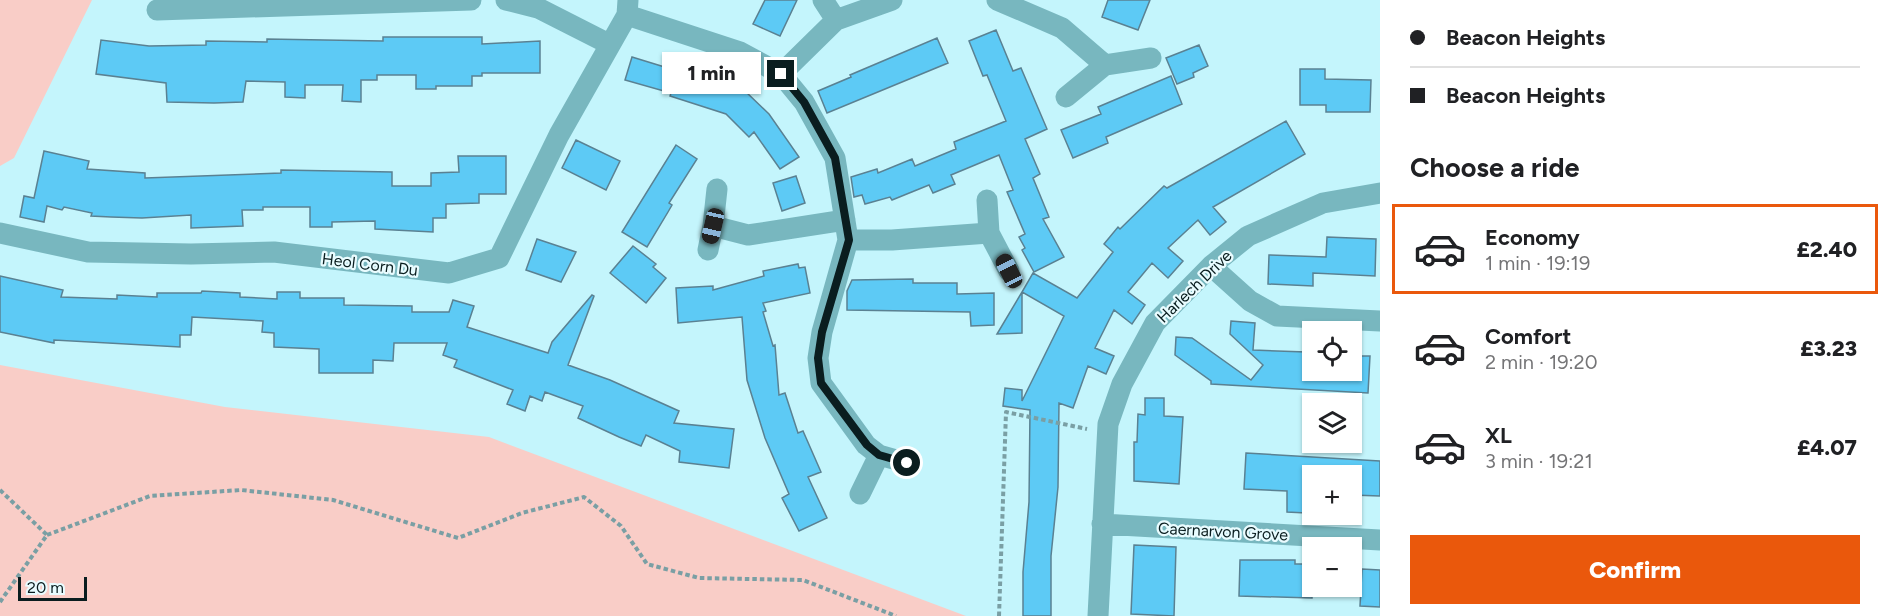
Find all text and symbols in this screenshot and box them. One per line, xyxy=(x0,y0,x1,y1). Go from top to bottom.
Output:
text: Beacon Heights xyxy=(1446,24,1605,51)
callout: 1 min xyxy=(661,53,760,95)
route end xyxy=(767,60,794,87)
text: 1 min xyxy=(688,61,735,85)
text: Beacon Heights xyxy=(1446,82,1605,109)
text: Choose a ride xyxy=(1410,151,1579,184)
car xyxy=(700,206,726,246)
icon: car xyxy=(1413,222,1467,276)
text: Economy xyxy=(1485,224,1580,251)
text: £2.40 xyxy=(1796,236,1857,263)
street label: Harlech Drive xyxy=(1153,246,1236,327)
street label: Heol Corn Du xyxy=(321,249,419,280)
car xyxy=(993,251,1025,291)
text: 1 min · 19:19 xyxy=(1485,251,1590,275)
map controls xyxy=(1302,321,1362,597)
button: locate xyxy=(1302,321,1362,381)
icon: car xyxy=(1413,321,1467,375)
text: Comfort xyxy=(1485,323,1571,350)
text: £3.23 xyxy=(1800,335,1857,362)
text: 2 min · 19:20 xyxy=(1485,350,1598,374)
button: layers xyxy=(1302,393,1362,453)
icon: car xyxy=(1413,420,1467,474)
text: XL xyxy=(1485,422,1512,449)
text: £4.07 xyxy=(1797,434,1857,461)
route start xyxy=(893,449,920,476)
text: 3 min · 19:21 xyxy=(1485,449,1593,473)
button: + xyxy=(1302,465,1362,525)
street label: Caernarvon Grove xyxy=(1157,519,1289,544)
button: Confirm xyxy=(1410,535,1860,604)
button: − xyxy=(1302,537,1362,597)
scale bar xyxy=(18,574,87,602)
text: 20 m xyxy=(27,578,64,597)

